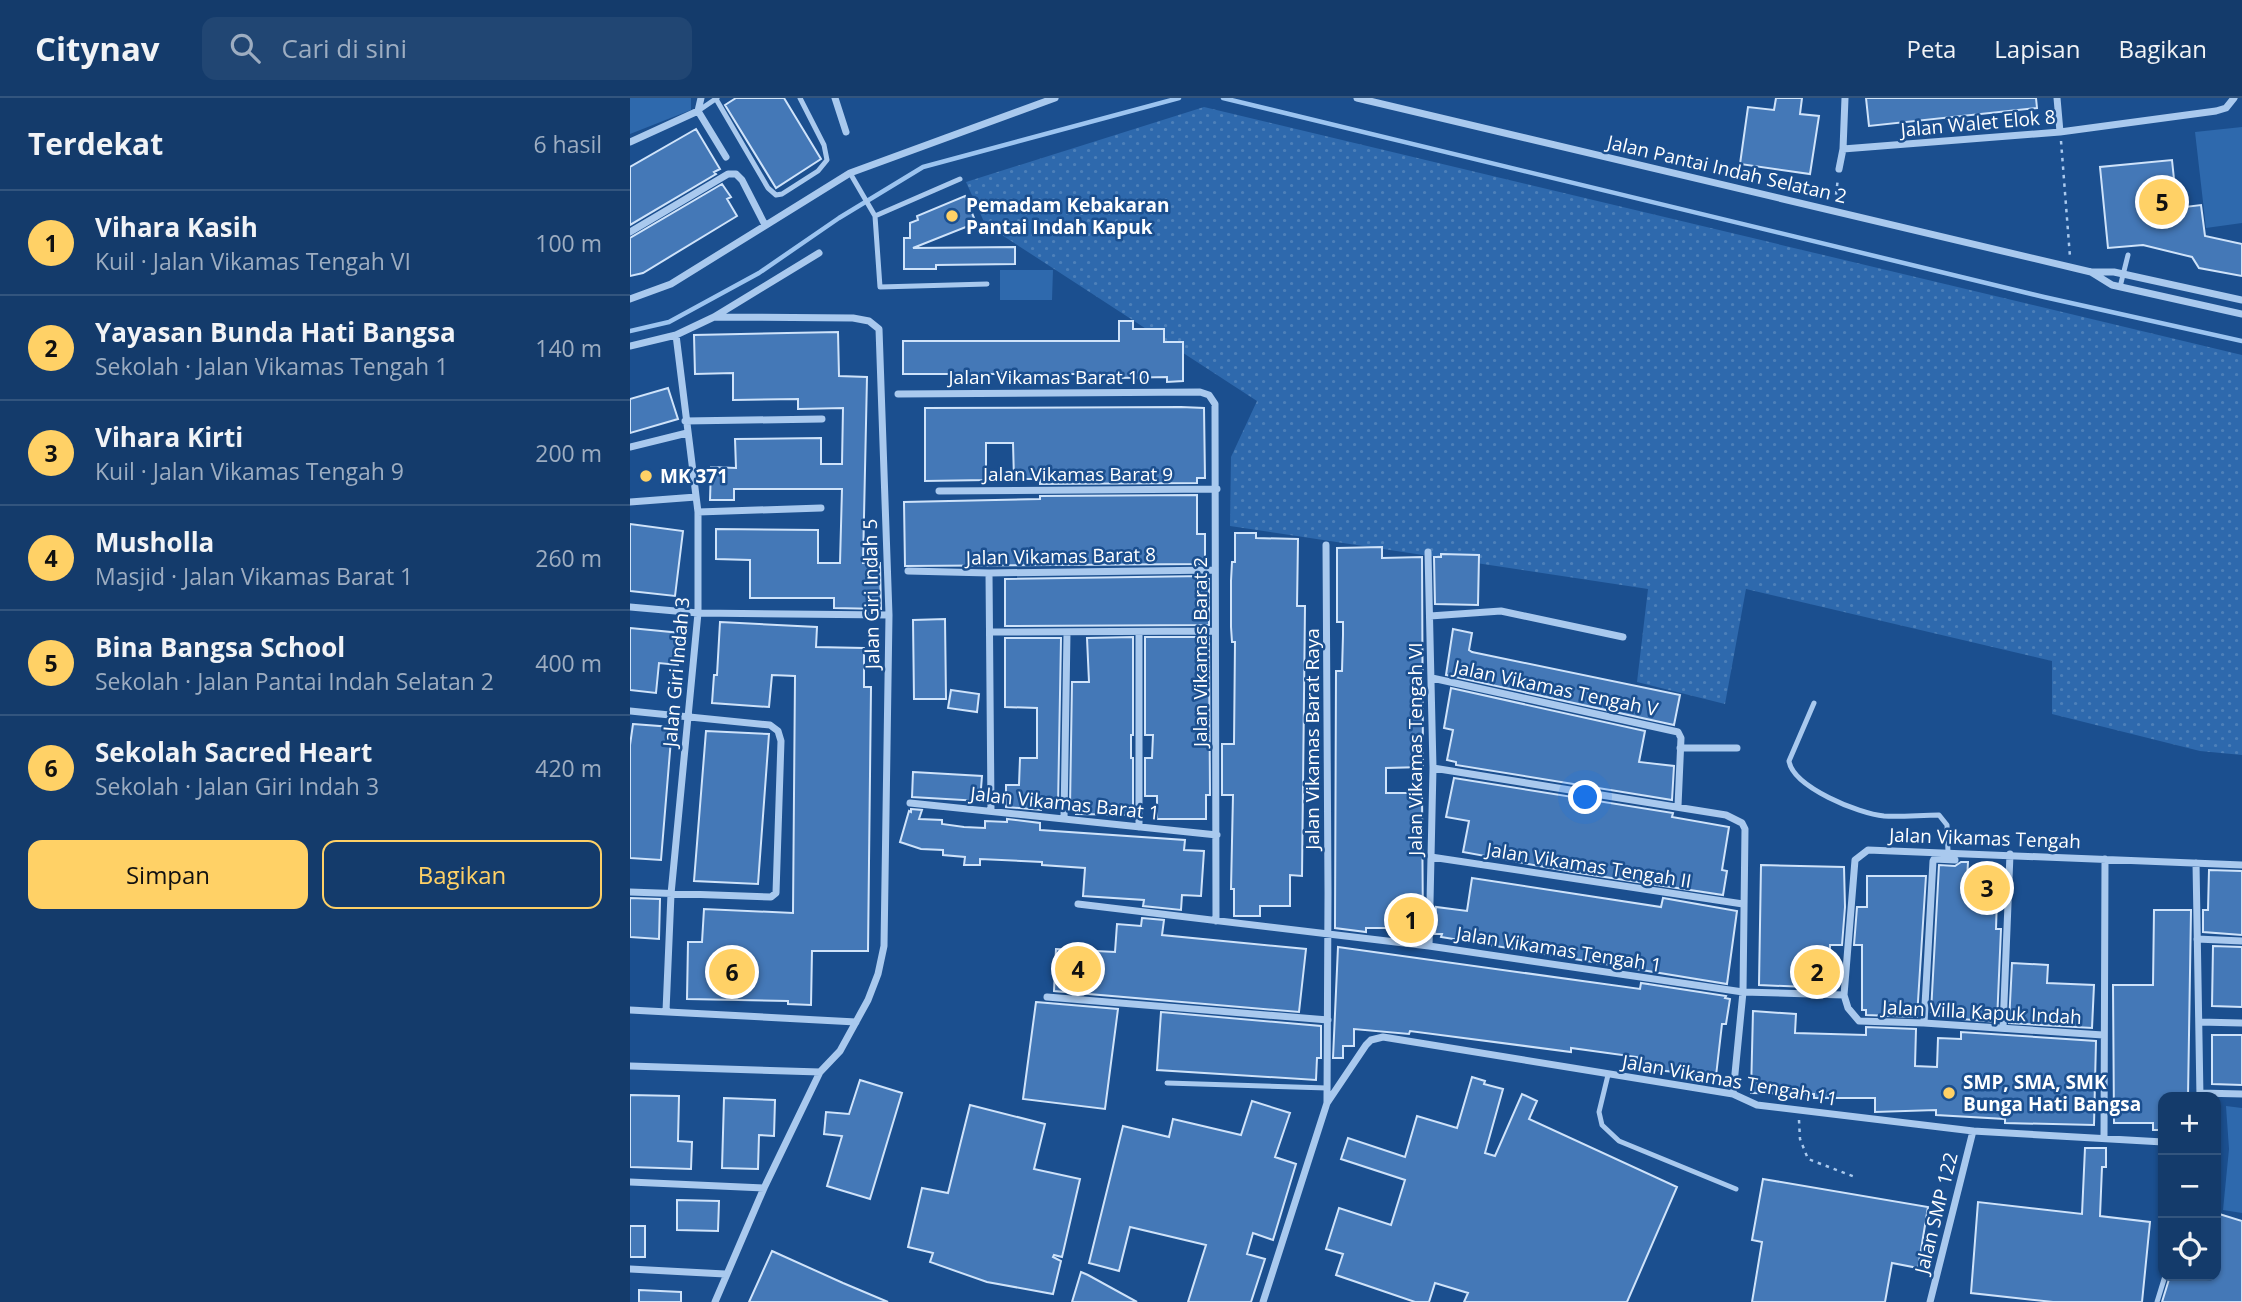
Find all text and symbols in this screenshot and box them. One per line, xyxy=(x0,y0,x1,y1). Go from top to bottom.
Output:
search box xyxy=(202,17,692,80)
text: Citynav xyxy=(35,26,160,71)
icon: search xyxy=(226,29,264,67)
text: Cari di sini xyxy=(282,30,407,66)
text: Peta xyxy=(1906,32,1956,65)
text: Lapisan xyxy=(1994,32,2080,65)
text: Bagikan xyxy=(2118,32,2207,65)
street label: Jalan Walet Elok 8 xyxy=(1897,103,2057,143)
text: Terdekat xyxy=(28,123,163,164)
text: 6 hasil xyxy=(533,128,602,160)
street label: Jalan Pantai Indah Selatan 2 xyxy=(1603,128,1849,209)
pin: 5 xyxy=(2139,176,2185,228)
place label: Pemadam Kebakaran Pantai Indah Kapuk xyxy=(966,192,1170,240)
marker: Pemadam Kebakaran Pantai Indah Kapuk xyxy=(944,208,960,224)
text: Vihara Kasih xyxy=(95,209,258,245)
text: 1 xyxy=(44,227,58,259)
text: 100 m xyxy=(535,227,602,259)
text: Kuil · Jalan Vikamas Tengah VI xyxy=(95,245,411,277)
text: Yayasan Bunda Hati Bangsa xyxy=(95,314,456,350)
text: 2 xyxy=(44,332,58,364)
text: 140 m xyxy=(535,332,602,364)
text: Sekolah · Jalan Vikamas Tengah 1 xyxy=(95,350,448,382)
street label: Jalan Vikamas Barat 10 xyxy=(947,364,1150,390)
text: Vihara Kirti xyxy=(95,419,243,455)
text: 3 xyxy=(44,437,58,469)
text: 200 m xyxy=(535,437,602,469)
text: Kuil · Jalan Vikamas Tengah 9 xyxy=(95,455,404,487)
street label: Jalan Vikamas Barat 9 xyxy=(981,461,1173,487)
place label: MK 371 xyxy=(660,463,728,489)
marker: MK 371 xyxy=(638,468,654,484)
street label: Jalan Giri Indah 5 xyxy=(857,519,885,671)
text: Musholla xyxy=(95,524,214,560)
street label: Jalan Vikamas Barat 8 xyxy=(964,541,1156,571)
text: 4 xyxy=(44,542,58,574)
text: 260 m xyxy=(535,542,602,574)
street label: Jalan Vikamas Barat 2 xyxy=(1187,557,1213,749)
text: Masjid · Jalan Vikamas Barat 1 xyxy=(95,560,413,592)
street label: Jalan Giri Indah 3 xyxy=(656,596,696,750)
street label: Jalan Vikamas Barat Raya xyxy=(1299,628,1325,852)
text: Bina Bangsa School xyxy=(95,629,345,665)
street label: Jalan Vikamas Tengah VI xyxy=(1402,642,1428,858)
text: 5 xyxy=(44,647,58,679)
text: 400 m xyxy=(535,647,602,679)
street label: Jalan Vikamas Tengah V xyxy=(1450,653,1661,722)
text: Sekolah · Jalan Pantai Indah Selatan 2 xyxy=(95,665,494,697)
text: Sekolah Sacred Heart xyxy=(95,734,372,770)
text: 6 xyxy=(44,752,58,784)
text: 420 m xyxy=(535,752,602,784)
text: Sekolah · Jalan Giri Indah 3 xyxy=(95,770,379,802)
street label: Jalan Vikamas Barat 1 xyxy=(967,780,1161,826)
your location xyxy=(1568,780,1602,814)
street label: Jalan Vikamas Tengah xyxy=(1887,822,2081,854)
street label: Jalan Vikamas Tengah II xyxy=(1483,836,1693,894)
button: Simpan xyxy=(28,840,308,909)
button: Bagikan xyxy=(322,840,602,909)
pin: 3 xyxy=(1964,862,2010,914)
pin: 1 xyxy=(1388,894,1434,946)
street label: Jalan Vikamas Tengah 1 xyxy=(1453,920,1664,978)
pin: 4 xyxy=(1055,943,1101,995)
pin: 6 xyxy=(709,946,755,998)
pin: 2 xyxy=(1794,946,1840,998)
street label: Jalan Villa Kapuk Indah xyxy=(1879,994,2083,1030)
street label: Jalan Vikamas Tengah 11 xyxy=(1618,1048,1840,1112)
place label: SMP, SMA, SMK Bunga Hati Bangsa xyxy=(1963,1069,2141,1117)
marker: SMP, SMA, SMK Bunga Hati Bangsa xyxy=(1941,1085,1957,1101)
map controls xyxy=(2158,1092,2221,1281)
button: + xyxy=(2158,1092,2221,1155)
street label: Jalan SMP 122 xyxy=(1908,1150,1964,1278)
button: − xyxy=(2158,1155,2221,1218)
button: locate xyxy=(2158,1218,2221,1281)

